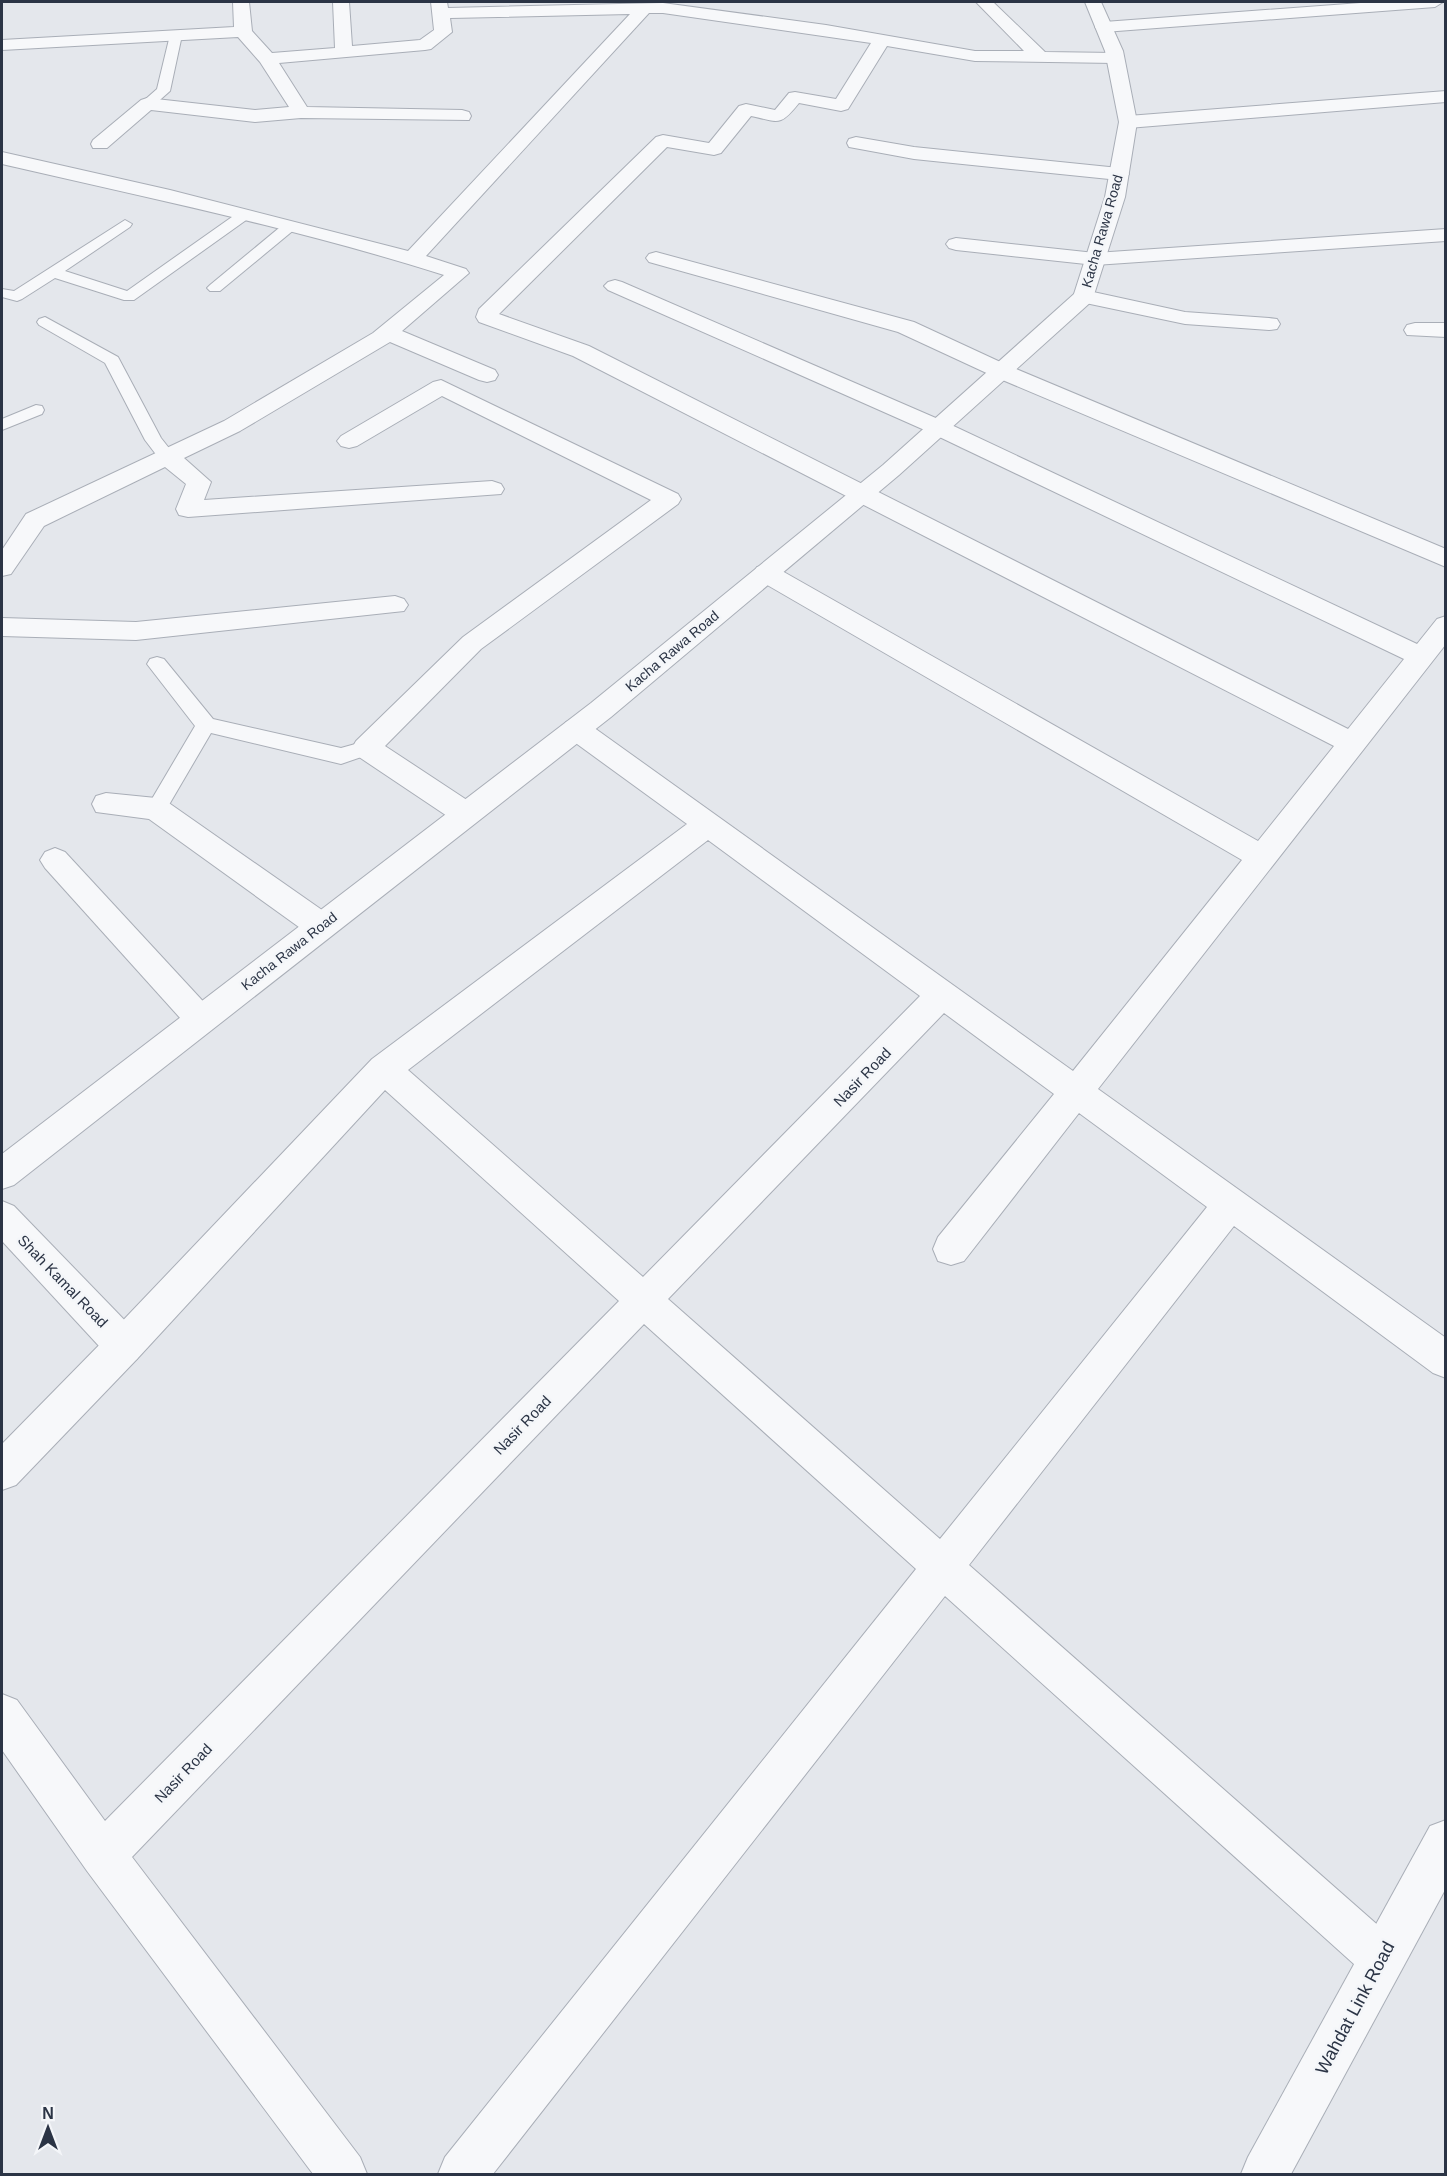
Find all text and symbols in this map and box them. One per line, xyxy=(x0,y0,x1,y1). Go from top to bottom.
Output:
street label: Kacha Rawa Road xyxy=(1078,173,1126,289)
street label: Kacha Rawa Road xyxy=(622,607,722,695)
street label: Kacha Rawa Road xyxy=(238,909,340,993)
street label: Nasir Road xyxy=(830,1044,894,1110)
street label: Shah Kamal Road xyxy=(15,1231,111,1331)
street label: Nasir Road xyxy=(490,1392,554,1458)
street label: Nasir Road xyxy=(151,1740,215,1806)
street label: Wahdat Link Road xyxy=(1312,1938,1398,2078)
north arrow xyxy=(18,2098,78,2158)
text: N xyxy=(42,2105,54,2122)

